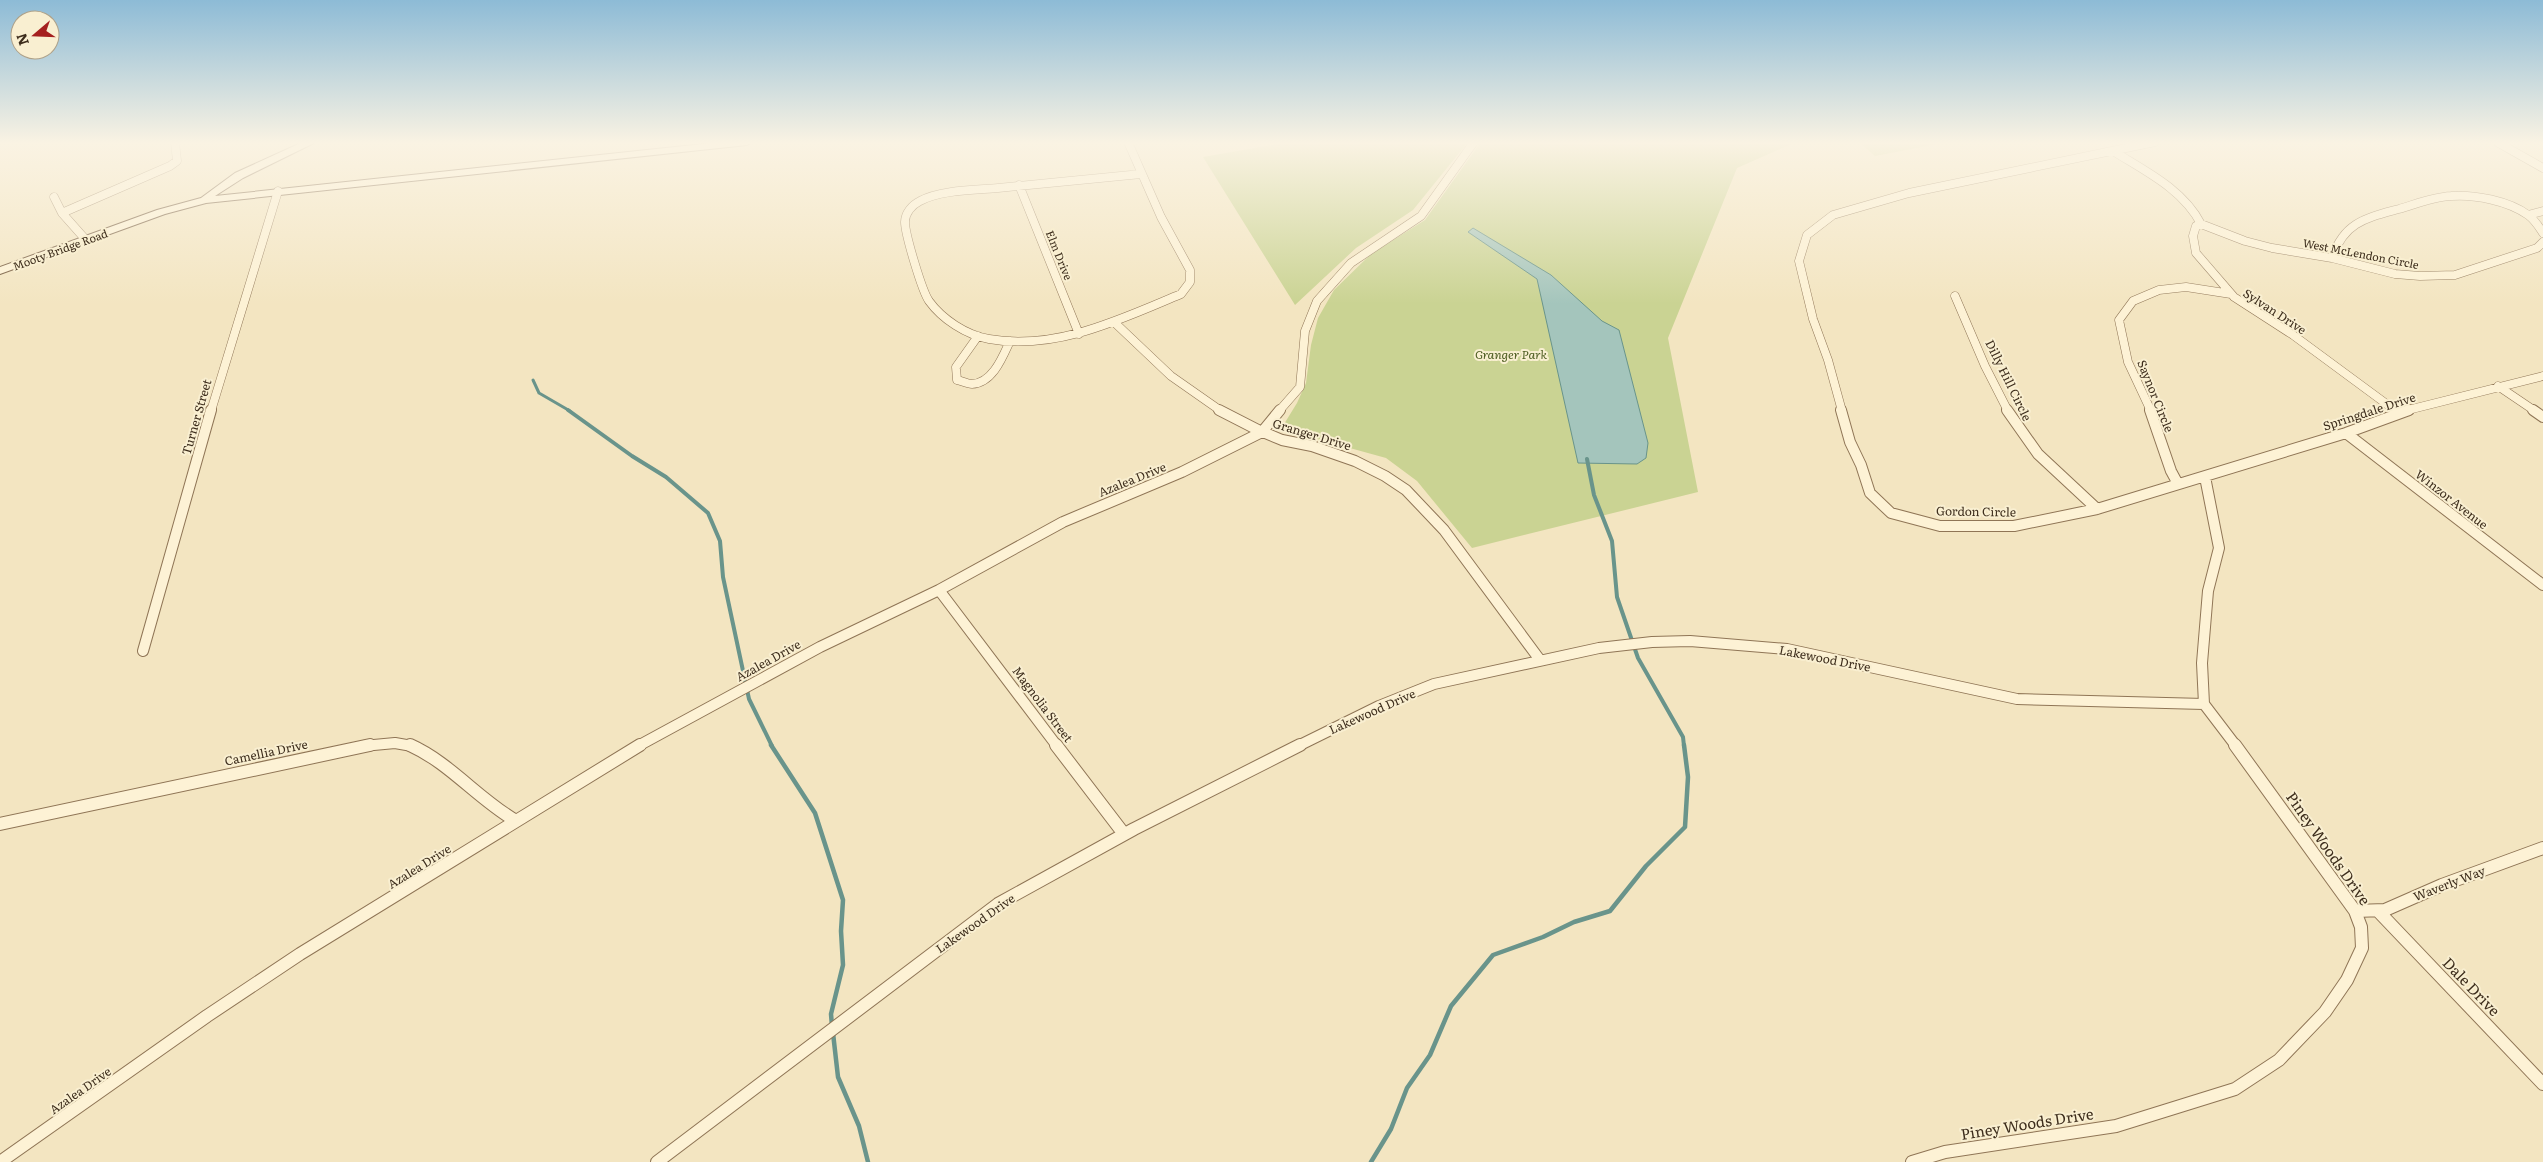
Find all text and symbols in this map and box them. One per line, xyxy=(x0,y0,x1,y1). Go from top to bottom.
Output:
north arrow xyxy=(10,10,60,60)
text: N xyxy=(10,31,33,48)
street label: Mooty Bridge Road xyxy=(10,224,110,274)
street label: Elm Drive xyxy=(1043,228,1077,283)
street label: West McLendon Circle xyxy=(2302,234,2421,272)
street label: Sylvan Drive xyxy=(2240,284,2310,338)
street label: Dilly Hill Circle xyxy=(1981,336,2037,424)
park label: Granger Park xyxy=(1475,345,1547,363)
street label: Saynor Circle xyxy=(2133,357,2179,435)
street label: Turner Street xyxy=(177,377,215,457)
street label: Springdale Drive xyxy=(2320,388,2418,434)
street label: Granger Drive xyxy=(1271,414,1353,454)
street label: Azalea Drive xyxy=(1095,457,1169,501)
street label: Winzor Avenue xyxy=(2412,465,2492,533)
street label: Gordon Circle xyxy=(1936,501,2016,521)
street label: Azalea Drive xyxy=(732,635,804,685)
street label: Lakewood Drive xyxy=(1778,640,1872,676)
street label: Magnolia Street xyxy=(1008,662,1078,746)
street label: Lakewood Drive xyxy=(1326,684,1418,738)
street label: Camellia Drive xyxy=(223,734,309,770)
street label: Piney Woods Drive xyxy=(2281,787,2377,910)
street label: Azalea Drive xyxy=(384,839,454,893)
street label: Waverly Way xyxy=(2410,861,2488,905)
street label: Lakewood Drive xyxy=(932,889,1018,957)
street label: Dale Drive xyxy=(2438,951,2506,1021)
street label: Azalea Drive xyxy=(45,1062,115,1118)
street label: Piney Woods Drive xyxy=(1959,1101,2095,1145)

